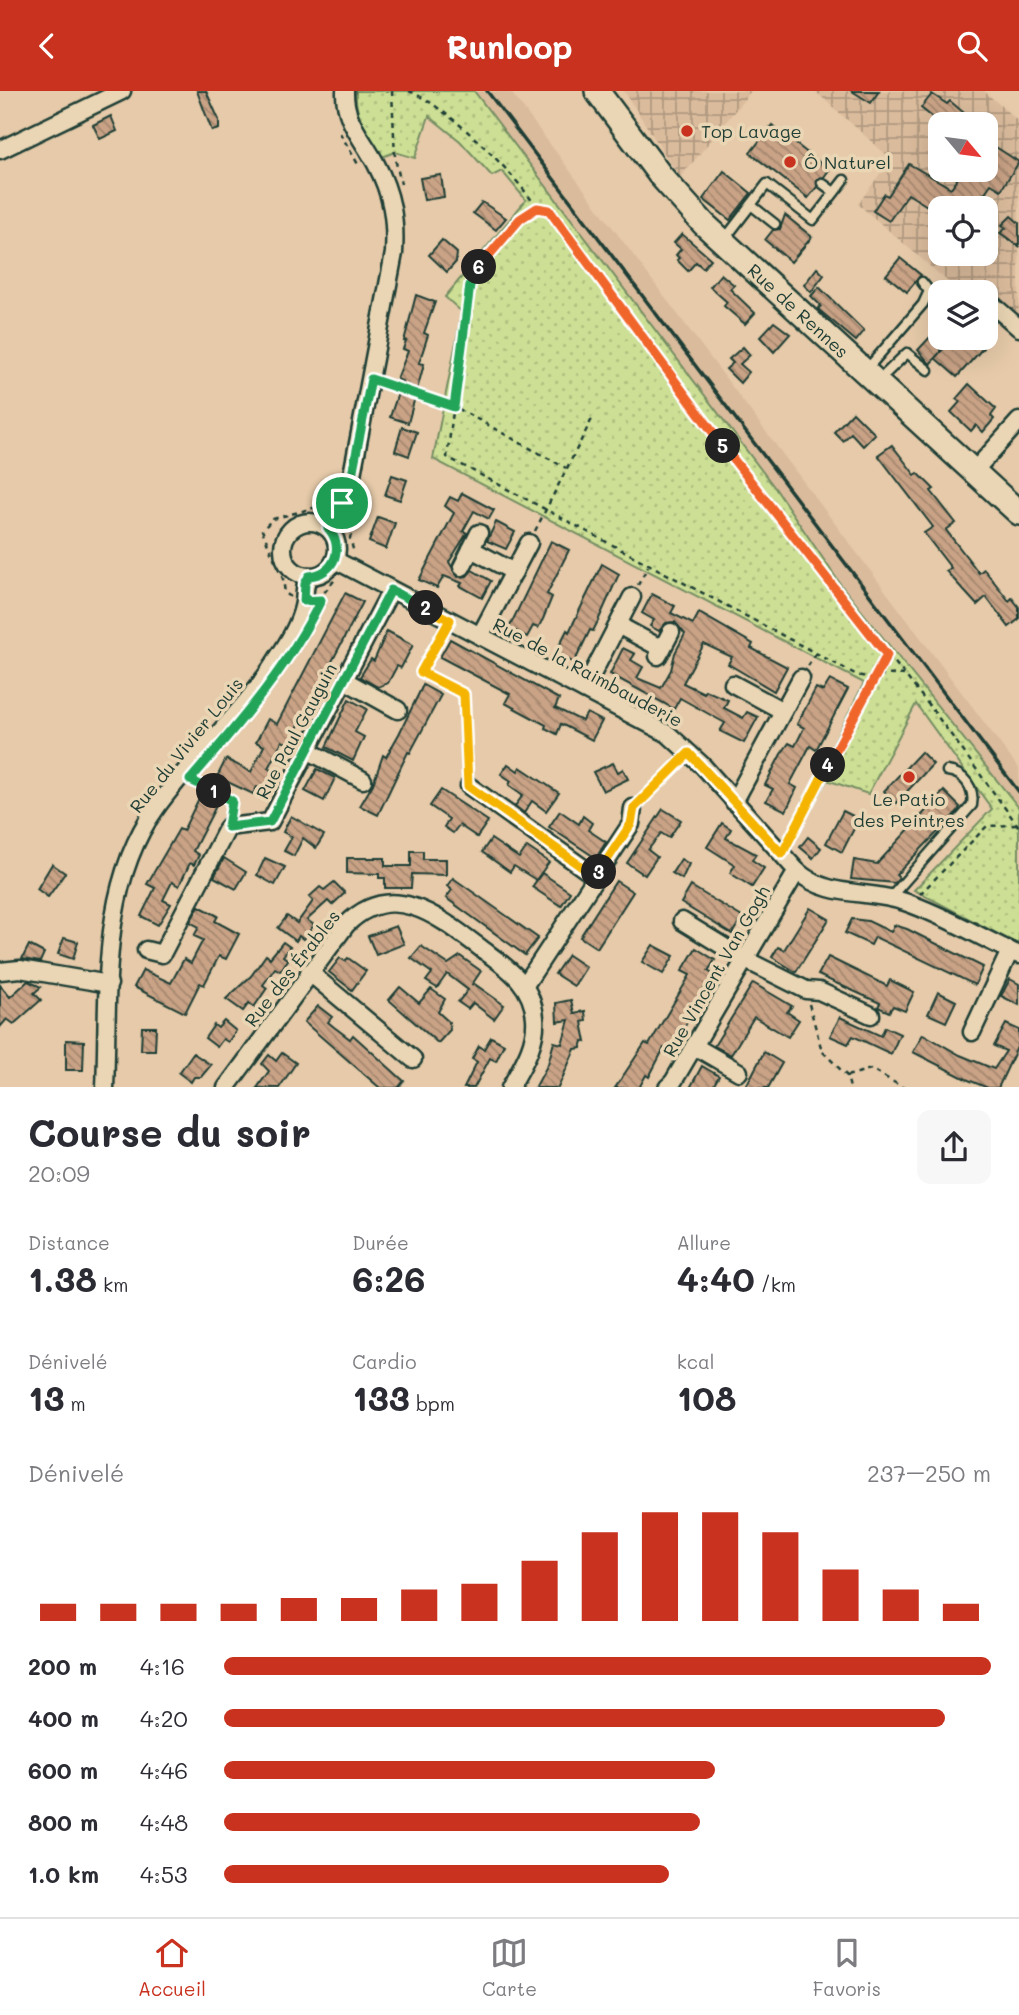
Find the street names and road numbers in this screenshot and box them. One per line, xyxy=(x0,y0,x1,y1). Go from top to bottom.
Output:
street label: Rue de Rennes xyxy=(743,258,854,363)
street label: Rue de la Raimbauderie xyxy=(489,612,687,732)
street label: Rue Paul Gauguin xyxy=(250,659,342,803)
street label: Rue du Vivier Louis xyxy=(124,672,248,818)
street label: Rue Vincent Van Gogh xyxy=(657,881,775,1061)
street label: Rue des Érables xyxy=(239,905,345,1031)

